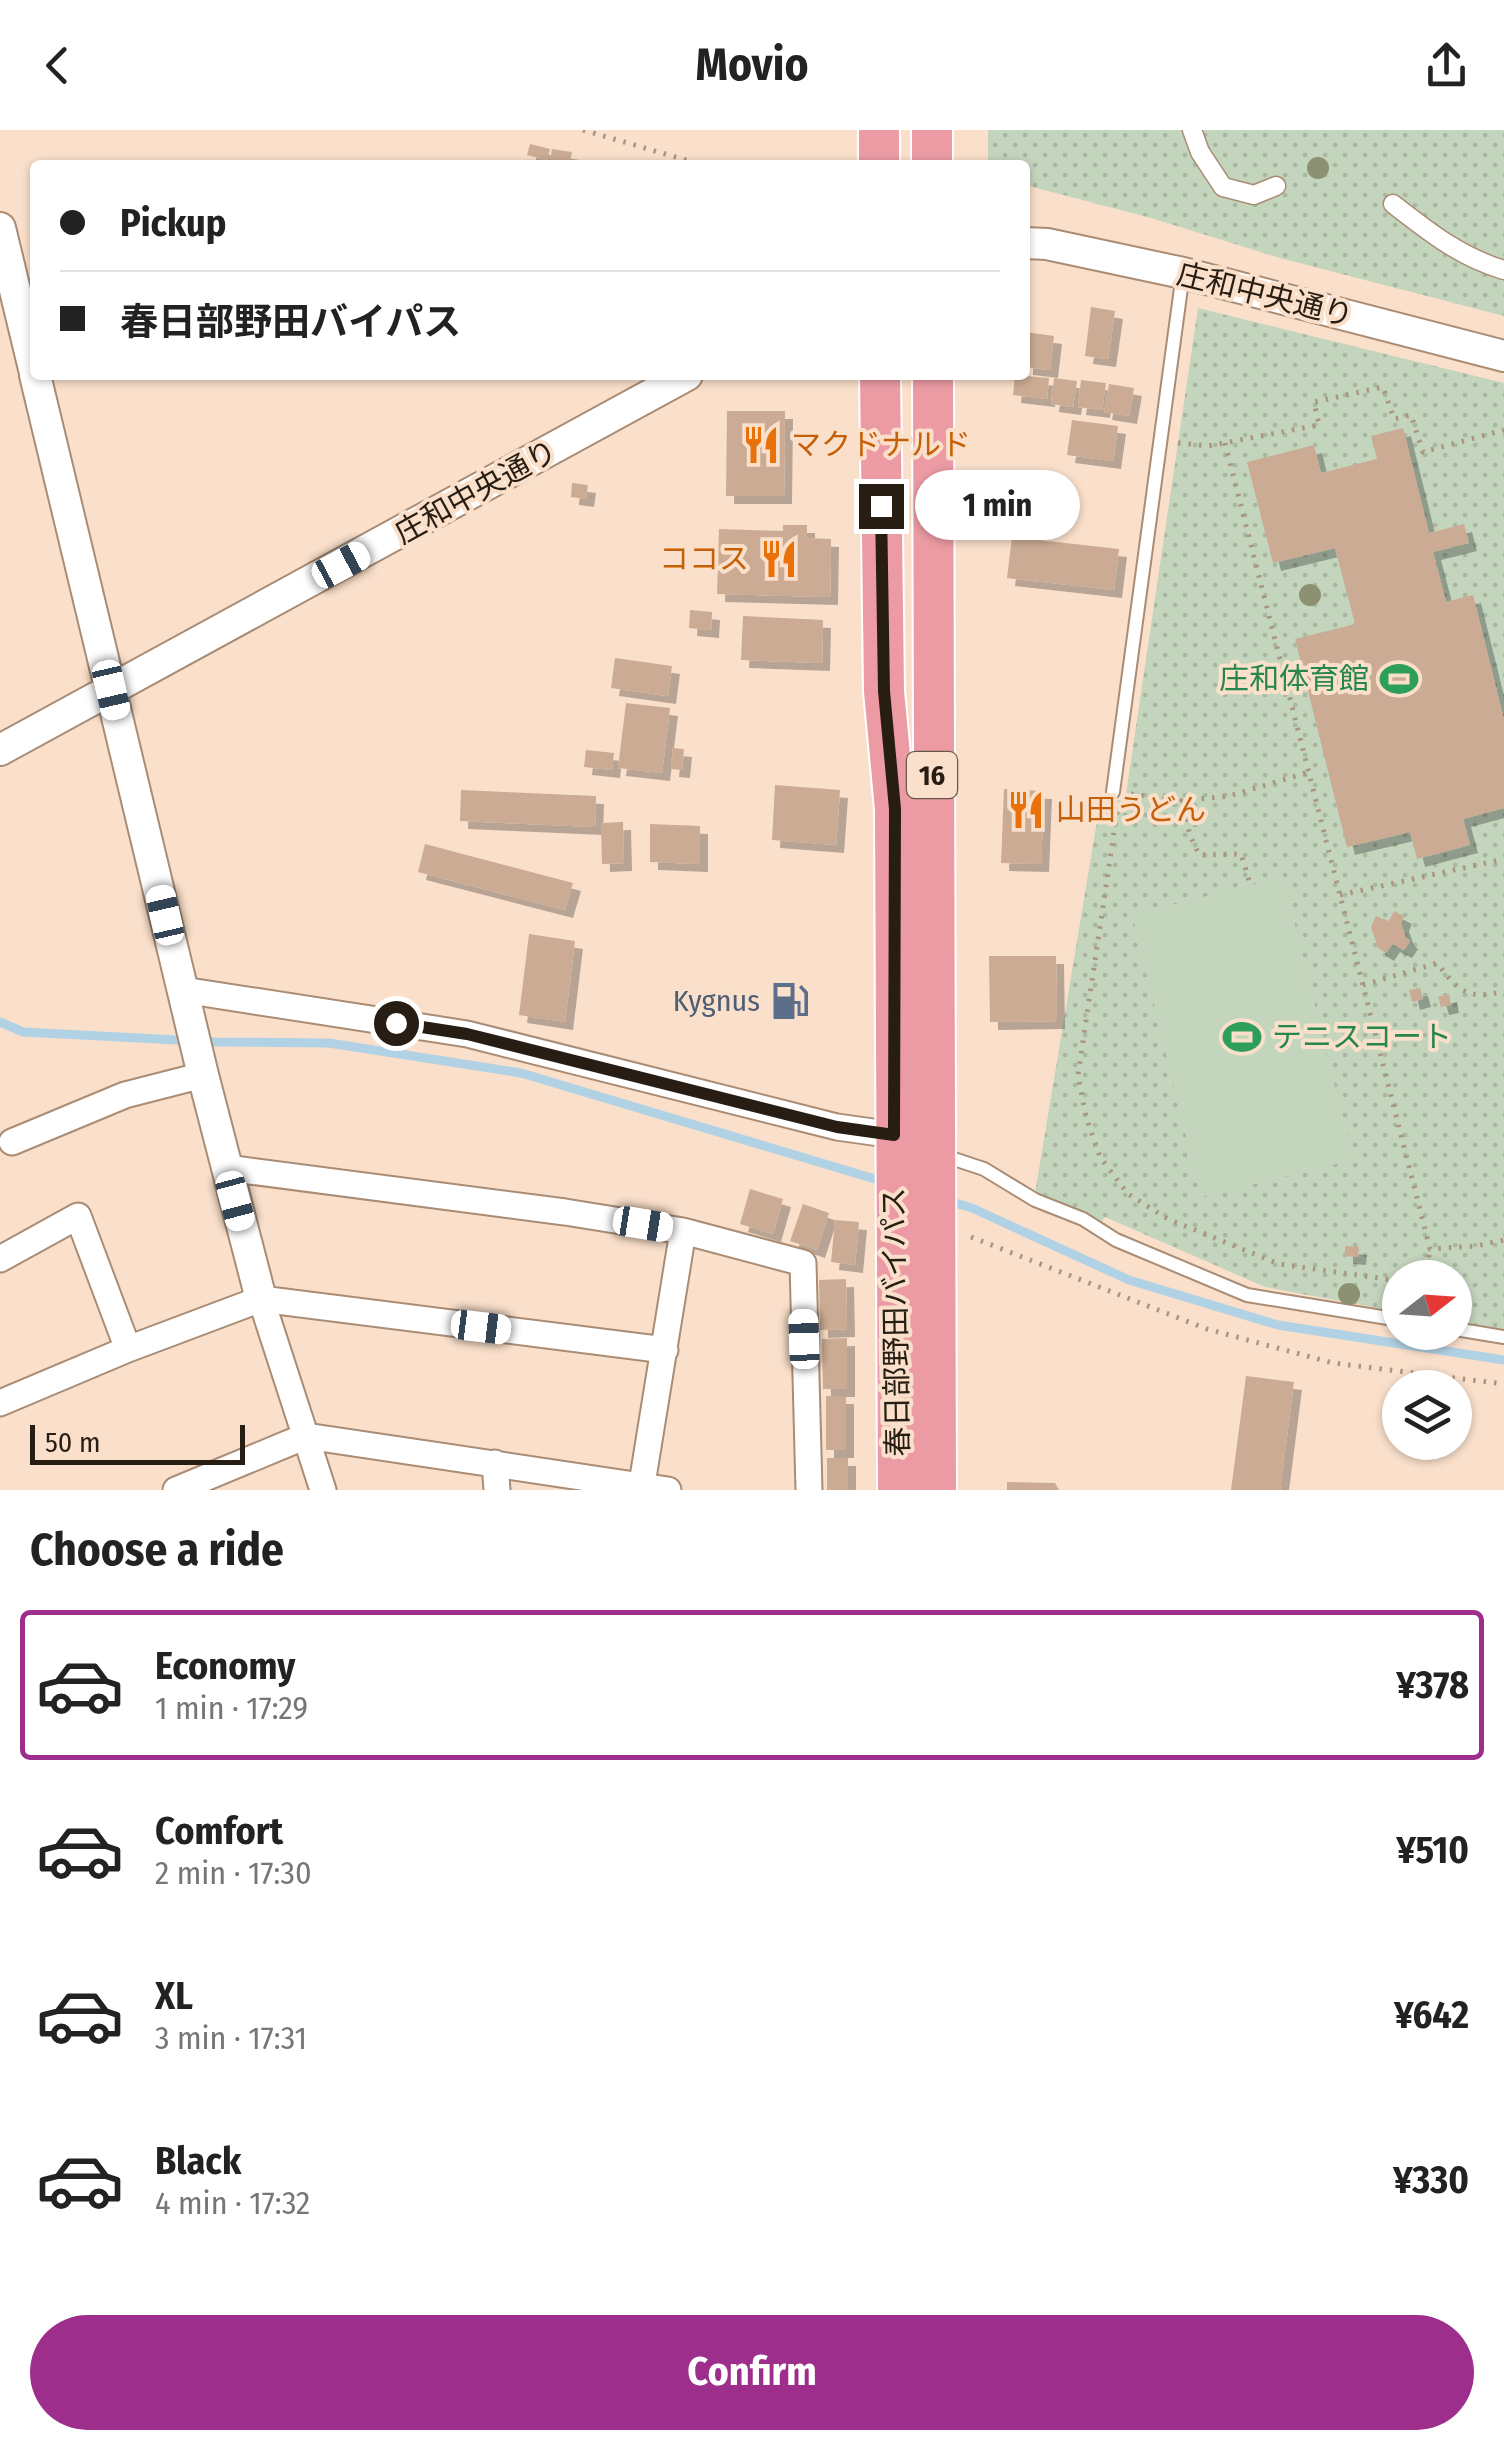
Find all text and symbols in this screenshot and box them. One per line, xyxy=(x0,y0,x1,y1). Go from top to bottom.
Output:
icon: back xyxy=(30,38,85,93)
text: Movio xyxy=(696,38,808,92)
icon: share xyxy=(1419,38,1474,93)
text: Pickup xyxy=(120,200,226,246)
street label: 庄和中央通り xyxy=(1173,256,1357,334)
text: 春日部野田バイパス xyxy=(120,299,461,345)
restaurant icon: マクドナルド xyxy=(740,424,782,466)
place label: マクドナルド xyxy=(791,427,971,463)
street label: 庄和中央通り xyxy=(389,433,563,551)
callout: 1 min xyxy=(916,471,1081,541)
route end xyxy=(859,484,904,529)
text: 1 min xyxy=(963,486,1032,524)
car xyxy=(307,538,375,592)
restaurant icon: ココス xyxy=(758,538,800,580)
place label: ココス xyxy=(659,541,749,577)
car xyxy=(90,657,132,723)
sports icon: 庄和体育館 xyxy=(1378,658,1420,700)
place label: 庄和体育館 xyxy=(1219,661,1369,697)
road number: 16 xyxy=(907,752,957,798)
restaurant icon: 山田うどん xyxy=(1005,789,1047,831)
place label: 山田うどん xyxy=(1056,792,1206,828)
car xyxy=(144,882,186,948)
fuel station icon: Kygnus xyxy=(769,980,811,1022)
place label: Kygnus xyxy=(673,983,760,1019)
route start xyxy=(374,1001,419,1046)
sports icon: テニスコート xyxy=(1221,1016,1263,1058)
place label: テニスコート xyxy=(1272,1019,1452,1055)
car xyxy=(213,1168,257,1234)
street label: 春日部野田バイパス xyxy=(876,1187,916,1457)
car xyxy=(611,1204,675,1244)
north arrow xyxy=(1382,1260,1472,1350)
map controls xyxy=(1382,1260,1472,1460)
car xyxy=(449,1308,513,1346)
car xyxy=(788,1308,820,1370)
button: layers xyxy=(1382,1370,1472,1460)
scale bar xyxy=(30,1420,245,1464)
text: 50 m xyxy=(45,1426,101,1459)
text: Choose a ride xyxy=(30,1523,284,1577)
icon: car xyxy=(35,1640,125,1730)
text: Economy xyxy=(155,1643,295,1689)
text: ¥378 xyxy=(1396,1662,1469,1708)
text: 1 min · 17:29 xyxy=(155,1689,308,1727)
icon: car xyxy=(35,1805,125,1895)
text: Comfort xyxy=(155,1808,283,1854)
text: ¥510 xyxy=(1396,1827,1469,1873)
text: 2 min · 17:30 xyxy=(155,1854,312,1892)
icon: car xyxy=(35,1970,125,2060)
text: XL xyxy=(155,1973,193,2019)
text: ¥642 xyxy=(1394,1992,1469,2038)
text: 3 min · 17:31 xyxy=(155,2019,307,2057)
icon: car xyxy=(35,2135,125,2225)
text: Black xyxy=(155,2138,241,2184)
text: ¥330 xyxy=(1393,2157,1469,2203)
text: 4 min · 17:32 xyxy=(155,2184,310,2222)
button: Confirm xyxy=(30,2315,1474,2430)

